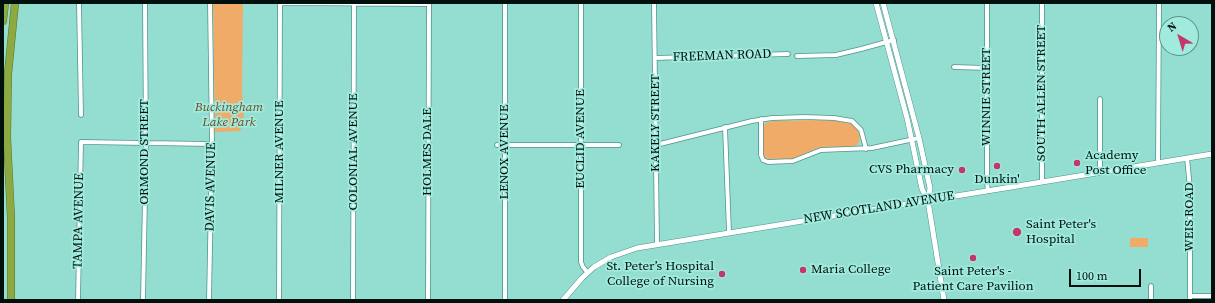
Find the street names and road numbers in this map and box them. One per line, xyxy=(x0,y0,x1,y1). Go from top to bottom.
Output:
street label: SOUTH ALLEN STREET xyxy=(1034,25,1050,161)
street label: FREEMAN ROAD xyxy=(672,46,772,66)
street label: WINNIE STREET xyxy=(979,48,995,146)
street label: KAKELY STREET xyxy=(648,74,664,172)
street label: EUCLID AVENUE xyxy=(573,89,589,189)
street label: COLONIAL AVENUE xyxy=(346,93,362,211)
street label: ORMOND STREET xyxy=(137,99,153,205)
street label: MILNER AVENUE xyxy=(272,100,288,204)
street label: LENOX AVENUE xyxy=(497,104,513,200)
street label: HOLMES DALE xyxy=(420,108,436,196)
street label: DAVIS AVENUE xyxy=(202,142,220,232)
street label: TAMPA AVENUE xyxy=(70,173,88,269)
street label: WEIS ROAD xyxy=(1182,182,1198,252)
street label: NEW SCOTLAND AVENUE xyxy=(802,188,956,228)

